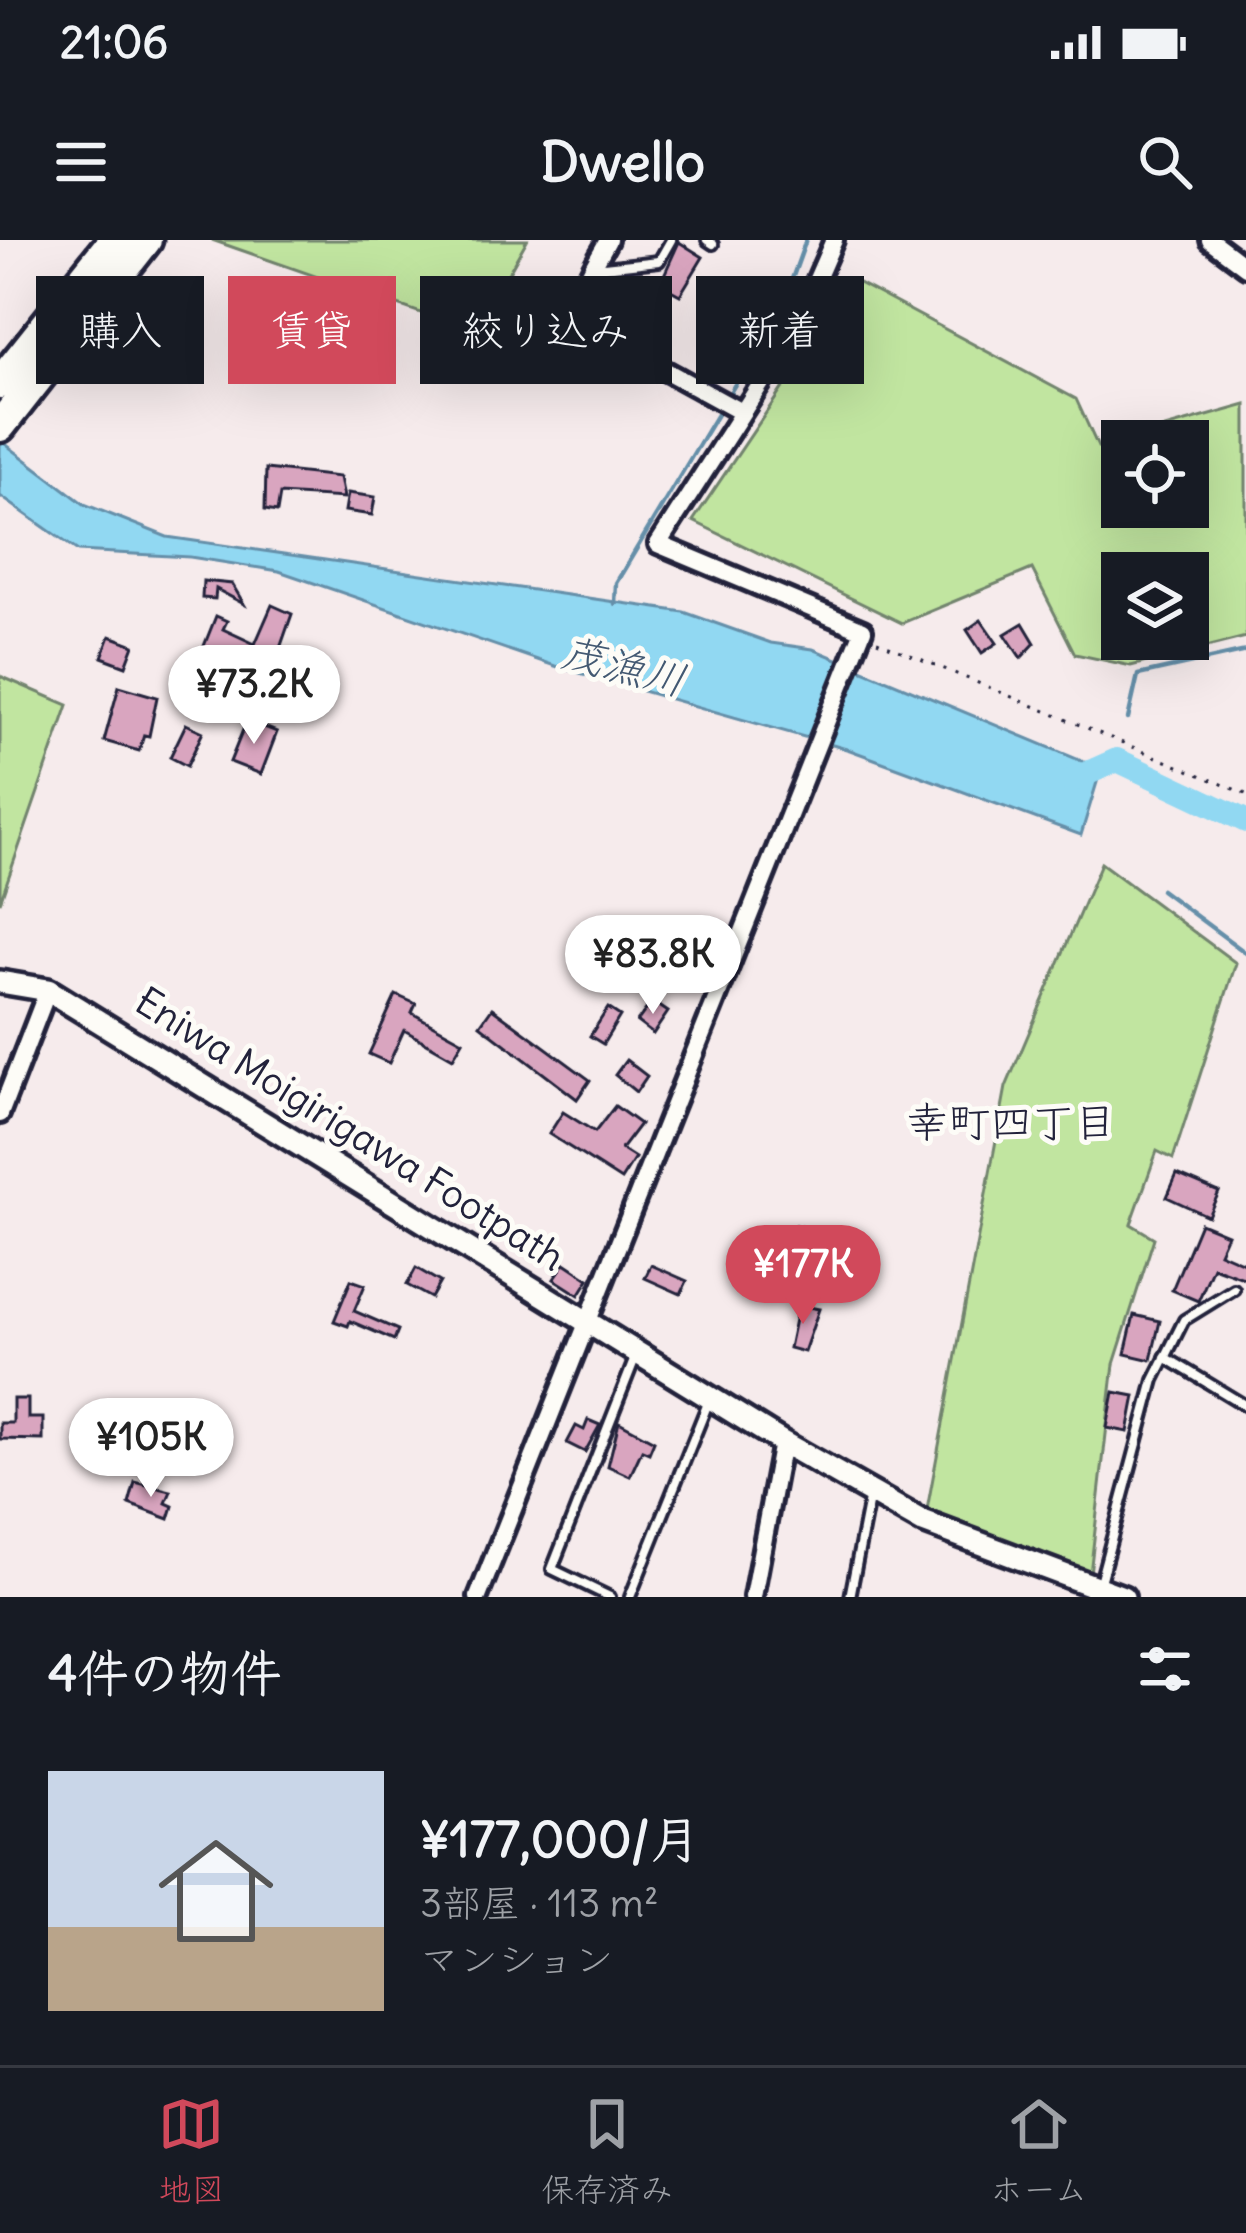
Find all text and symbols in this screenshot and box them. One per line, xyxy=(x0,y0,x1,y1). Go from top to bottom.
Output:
text: 21:06 xyxy=(60,14,168,70)
text: Dwello xyxy=(541,128,705,196)
icon: menu xyxy=(48,129,114,195)
icon: search xyxy=(1132,129,1198,195)
chip: 購入 xyxy=(36,276,204,384)
chip: 賃貸 xyxy=(228,276,396,384)
chip: 絞り込み xyxy=(420,276,672,384)
chip: 新着 xyxy=(696,276,864,384)
map controls xyxy=(1101,420,1209,660)
button: locate xyxy=(1101,420,1209,528)
button: layers xyxy=(1101,552,1209,660)
water label: 茂漁川 xyxy=(557,626,691,706)
pin: ¥73.2K xyxy=(156,645,352,747)
text: ¥73.2K xyxy=(195,659,313,708)
pin: ¥83.8K xyxy=(555,915,751,1017)
text: ¥83.8K xyxy=(592,929,714,978)
street label: Eniwa Moigirigawa Footpath xyxy=(126,977,574,1281)
district label: 幸町四丁目 xyxy=(906,1096,1116,1148)
pin: ¥177K xyxy=(719,1225,887,1327)
text: ¥177K xyxy=(753,1239,853,1288)
pin: ¥105K xyxy=(67,1398,235,1500)
text: ¥105K xyxy=(96,1412,206,1461)
icon: filters xyxy=(1132,1636,1198,1702)
text: 4件の物件 xyxy=(48,1641,281,1705)
text: ¥177,000/月 xyxy=(420,1807,700,1871)
icon: home xyxy=(144,1819,288,1963)
text: 3部屋 · 113 m² xyxy=(420,1879,659,1928)
text: マンション xyxy=(420,1935,613,1984)
tab: 地図 xyxy=(158,2091,224,2211)
tab: 保存済み xyxy=(541,2091,673,2211)
tab: ホーム xyxy=(990,2091,1088,2211)

